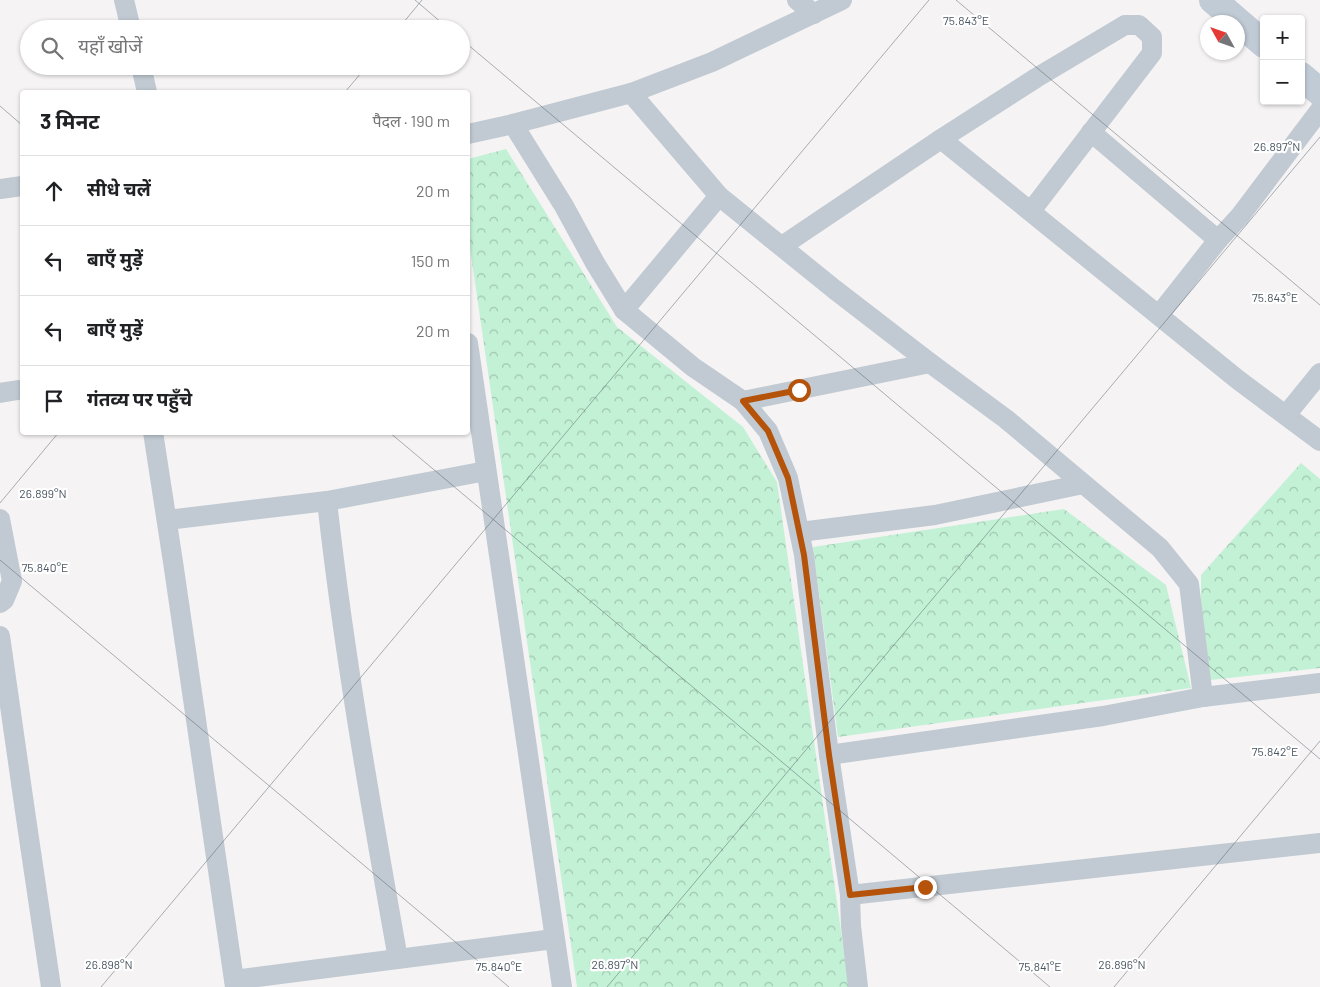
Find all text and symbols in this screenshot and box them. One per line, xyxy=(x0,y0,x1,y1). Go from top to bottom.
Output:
text: 75.843°E xyxy=(943,13,989,27)
north arrow xyxy=(1200,15,1245,60)
map controls xyxy=(1260,15,1305,105)
button: + xyxy=(1260,15,1305,60)
search box xyxy=(20,20,470,75)
icon: search xyxy=(38,34,66,62)
text: यहाँ खोजें xyxy=(78,34,142,57)
button: − xyxy=(1260,60,1305,105)
text: 3 मिनट xyxy=(40,108,100,133)
text: पैदल · 190 m xyxy=(372,111,450,130)
text: 26.897°N xyxy=(1254,139,1300,153)
icon: ahead xyxy=(40,177,68,205)
text: सीधे चलें xyxy=(87,177,151,200)
text: 20 m xyxy=(416,181,450,200)
icon: left xyxy=(40,247,68,275)
text: बाएँ मुड़ें xyxy=(87,247,143,270)
text: 150 m xyxy=(411,251,450,270)
text: 75.843°E xyxy=(1252,290,1298,304)
icon: left xyxy=(40,317,68,345)
text: बाएँ मुड़ें xyxy=(87,317,143,340)
text: 20 m xyxy=(416,321,450,340)
route start xyxy=(788,379,811,402)
icon: arrive xyxy=(40,387,68,415)
text: गंतव्य पर पहुँचे xyxy=(87,387,192,410)
text: 26.899°N xyxy=(19,486,67,500)
text: 75.840°E xyxy=(22,560,68,574)
text: 75.842°E xyxy=(1252,744,1298,758)
route end xyxy=(914,876,937,899)
text: 26.898°N xyxy=(85,957,133,971)
text: 26.897°N xyxy=(592,957,638,971)
text: 26.896°N xyxy=(1098,957,1146,971)
text: 75.840°E xyxy=(476,959,522,973)
text: 75.841°E xyxy=(1019,959,1061,973)

